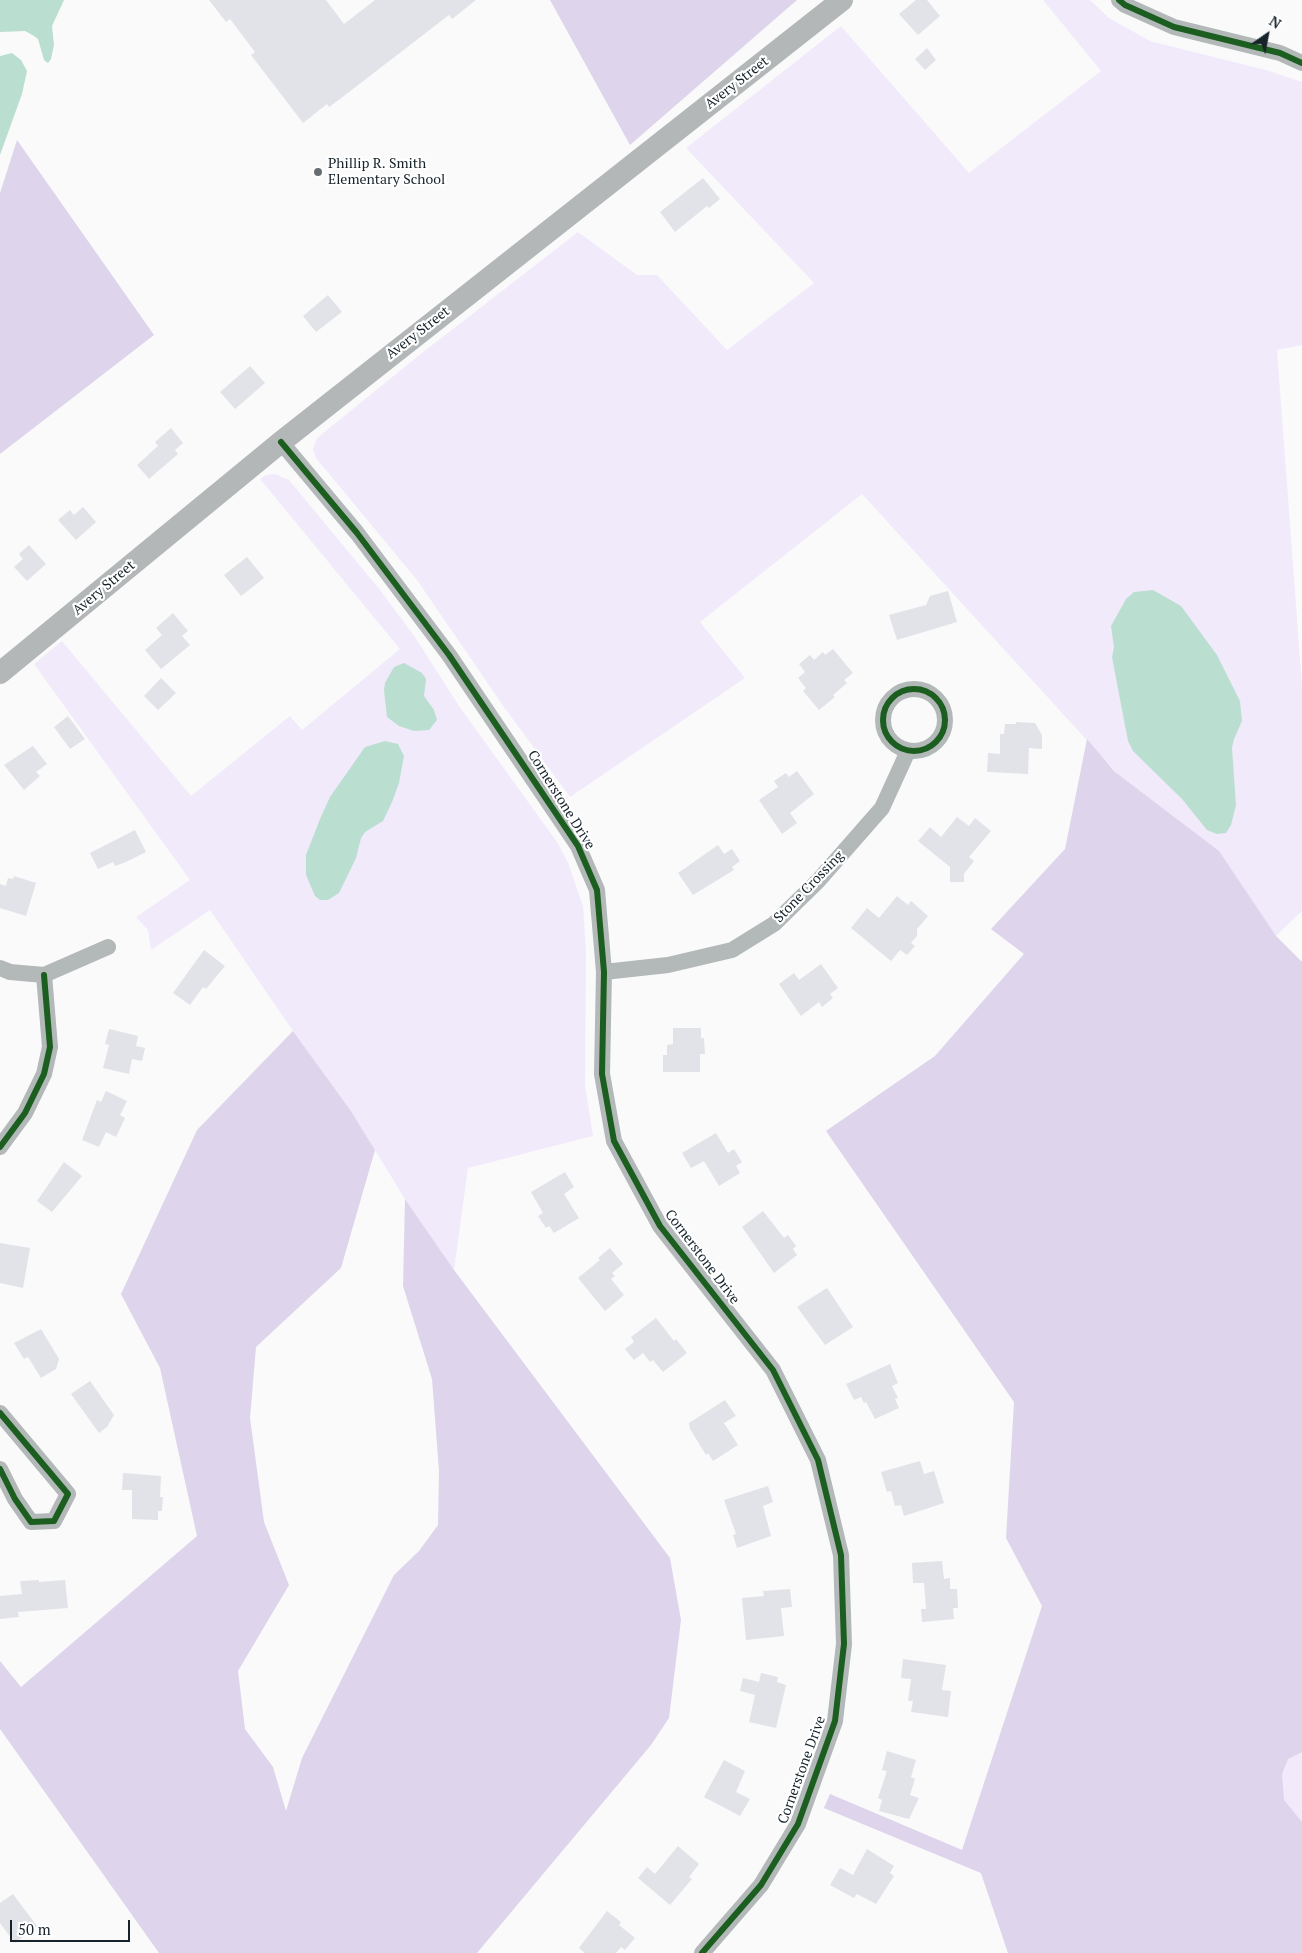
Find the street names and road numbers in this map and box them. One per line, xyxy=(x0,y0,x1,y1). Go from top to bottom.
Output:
street label: Avery Street xyxy=(702,53,772,113)
street label: Avery Street xyxy=(383,303,453,363)
street label: Avery Street xyxy=(70,557,138,619)
street label: Cornerstone Drive xyxy=(524,747,598,853)
street label: Stone Crossing xyxy=(771,848,847,926)
street label: Cornerstone Drive xyxy=(661,1207,743,1307)
street label: Cornerstone Drive xyxy=(775,1714,829,1826)

